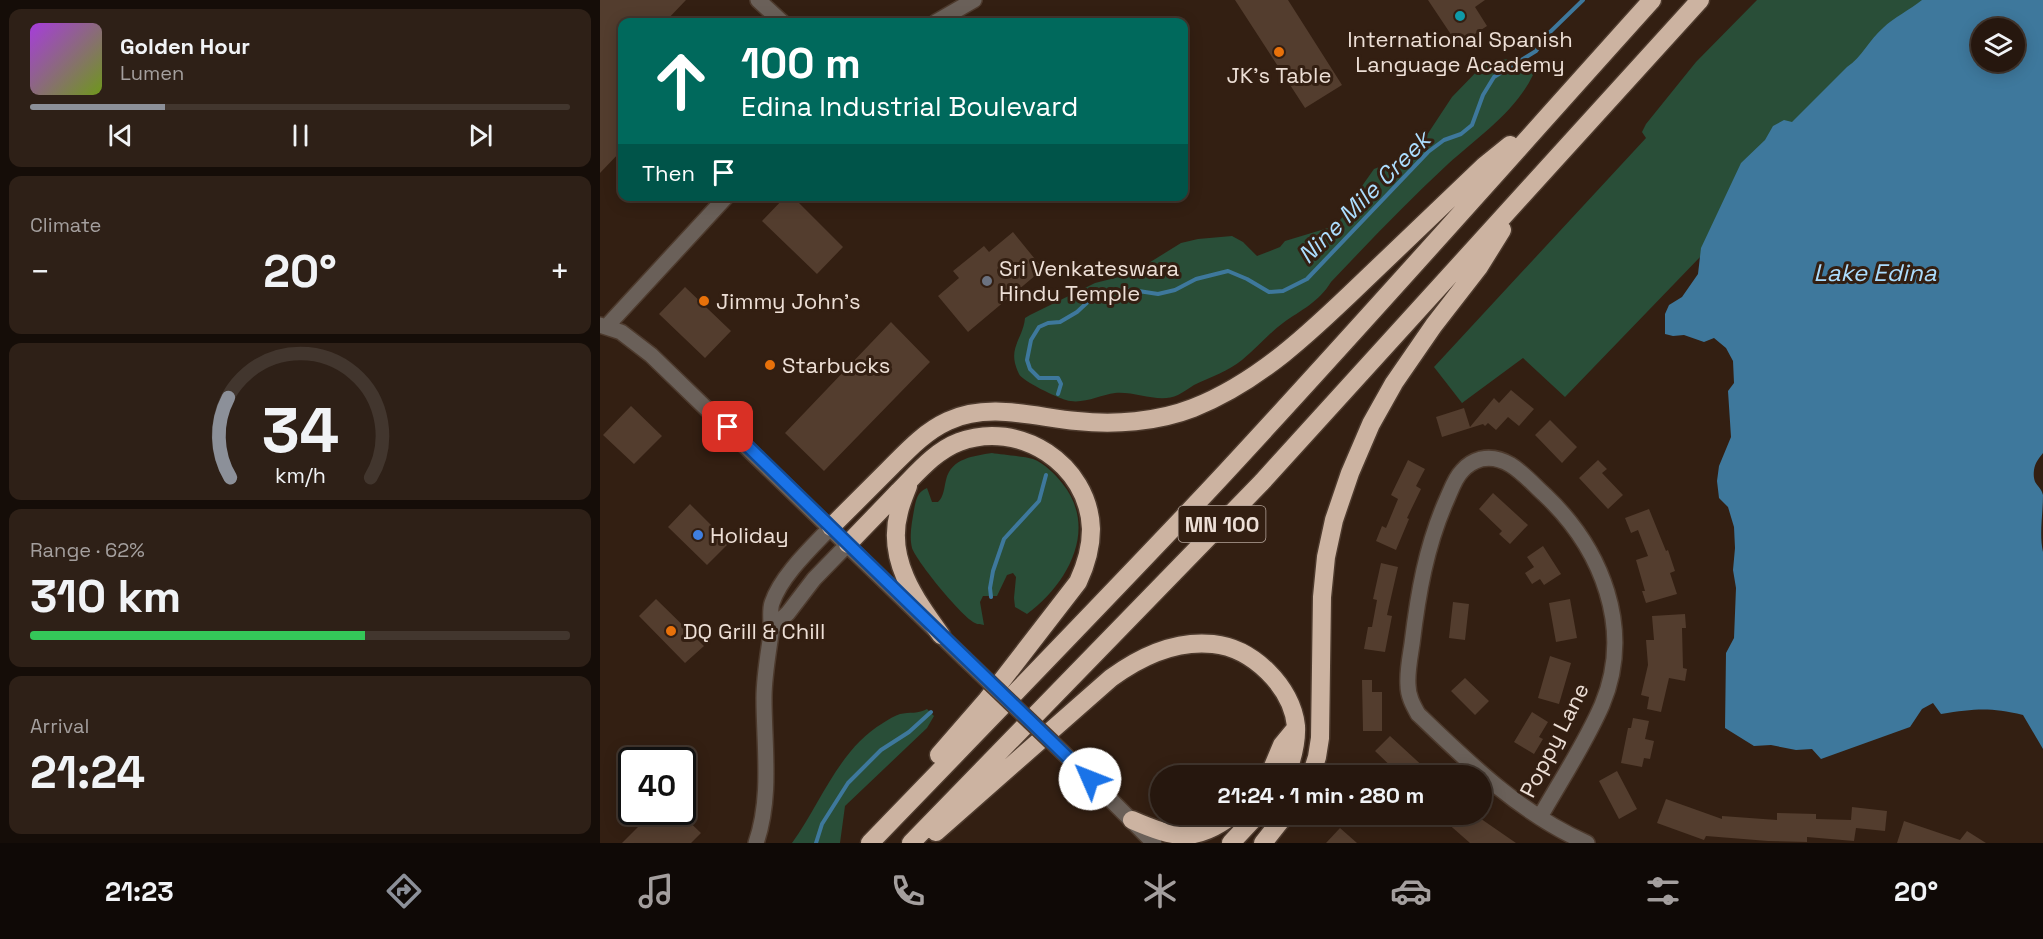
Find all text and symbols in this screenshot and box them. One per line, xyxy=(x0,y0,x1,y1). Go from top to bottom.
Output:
marker: International Spanish Language Academy xyxy=(1453,9,1467,23)
map controls xyxy=(1971,18,2025,72)
button: layers xyxy=(1971,18,2025,72)
place label: International Spanish Language Academy xyxy=(1347,25,1573,78)
text: Golden Hour xyxy=(120,32,250,60)
text: 100 m xyxy=(741,37,861,90)
icon: ahead xyxy=(642,42,720,120)
marker: JK's Table xyxy=(1272,45,1286,59)
text: Lumen xyxy=(120,60,184,86)
place label: JK's Table xyxy=(1227,61,1331,89)
text: Edina Industrial Boulevard xyxy=(741,89,1078,124)
icon: previous xyxy=(104,119,137,152)
icon: pause xyxy=(284,119,317,152)
icon: next xyxy=(464,119,497,152)
water label: Nine Mile Creek xyxy=(1291,122,1439,270)
icon: arrive xyxy=(707,156,740,189)
text: Then xyxy=(642,159,695,187)
text: Climate xyxy=(30,212,101,238)
text: 20° xyxy=(263,243,337,300)
text: − xyxy=(30,251,50,293)
text: + xyxy=(550,251,570,293)
place label: Sri Venkateswara Hindu Temple xyxy=(999,254,1180,307)
water label: Lake Edina xyxy=(1814,257,1937,288)
marker: Sri Venkateswara Hindu Temple xyxy=(980,274,994,288)
place label: Jimmy John's xyxy=(716,287,861,315)
marker: Jimmy John's xyxy=(697,294,711,308)
place label: Starbucks xyxy=(782,351,890,379)
marker: Starbucks xyxy=(763,358,777,372)
text: 34 xyxy=(261,392,339,471)
pin xyxy=(702,401,753,452)
icon: arrive xyxy=(711,410,744,443)
text: km/h xyxy=(274,463,326,490)
road number: MN 100 xyxy=(1178,506,1266,542)
place label: Holiday xyxy=(710,521,789,549)
marker: Holiday xyxy=(691,528,705,542)
text: Range · 62% xyxy=(30,537,145,563)
text: 310 km xyxy=(30,568,181,625)
place label: DQ Grill & Chill xyxy=(683,617,825,645)
marker: DQ Grill & Chill xyxy=(664,624,678,638)
street label: Poppy Lane xyxy=(1513,678,1595,802)
text: Arrival xyxy=(30,713,89,739)
text: 21:24 xyxy=(30,744,145,801)
speed limit sign: 40 xyxy=(618,747,696,825)
position arrow xyxy=(1058,747,1122,811)
text: 21:24 · 1 min · 280 m xyxy=(1218,781,1424,809)
icon: directions xyxy=(383,870,425,912)
icon: music xyxy=(635,870,677,912)
icon: phone xyxy=(887,870,929,912)
icon: climate xyxy=(1139,870,1181,912)
icon: car xyxy=(1390,870,1432,912)
icon: filters xyxy=(1642,870,1684,912)
text: 21:23 xyxy=(105,874,174,909)
text: 20° xyxy=(1894,874,1938,909)

